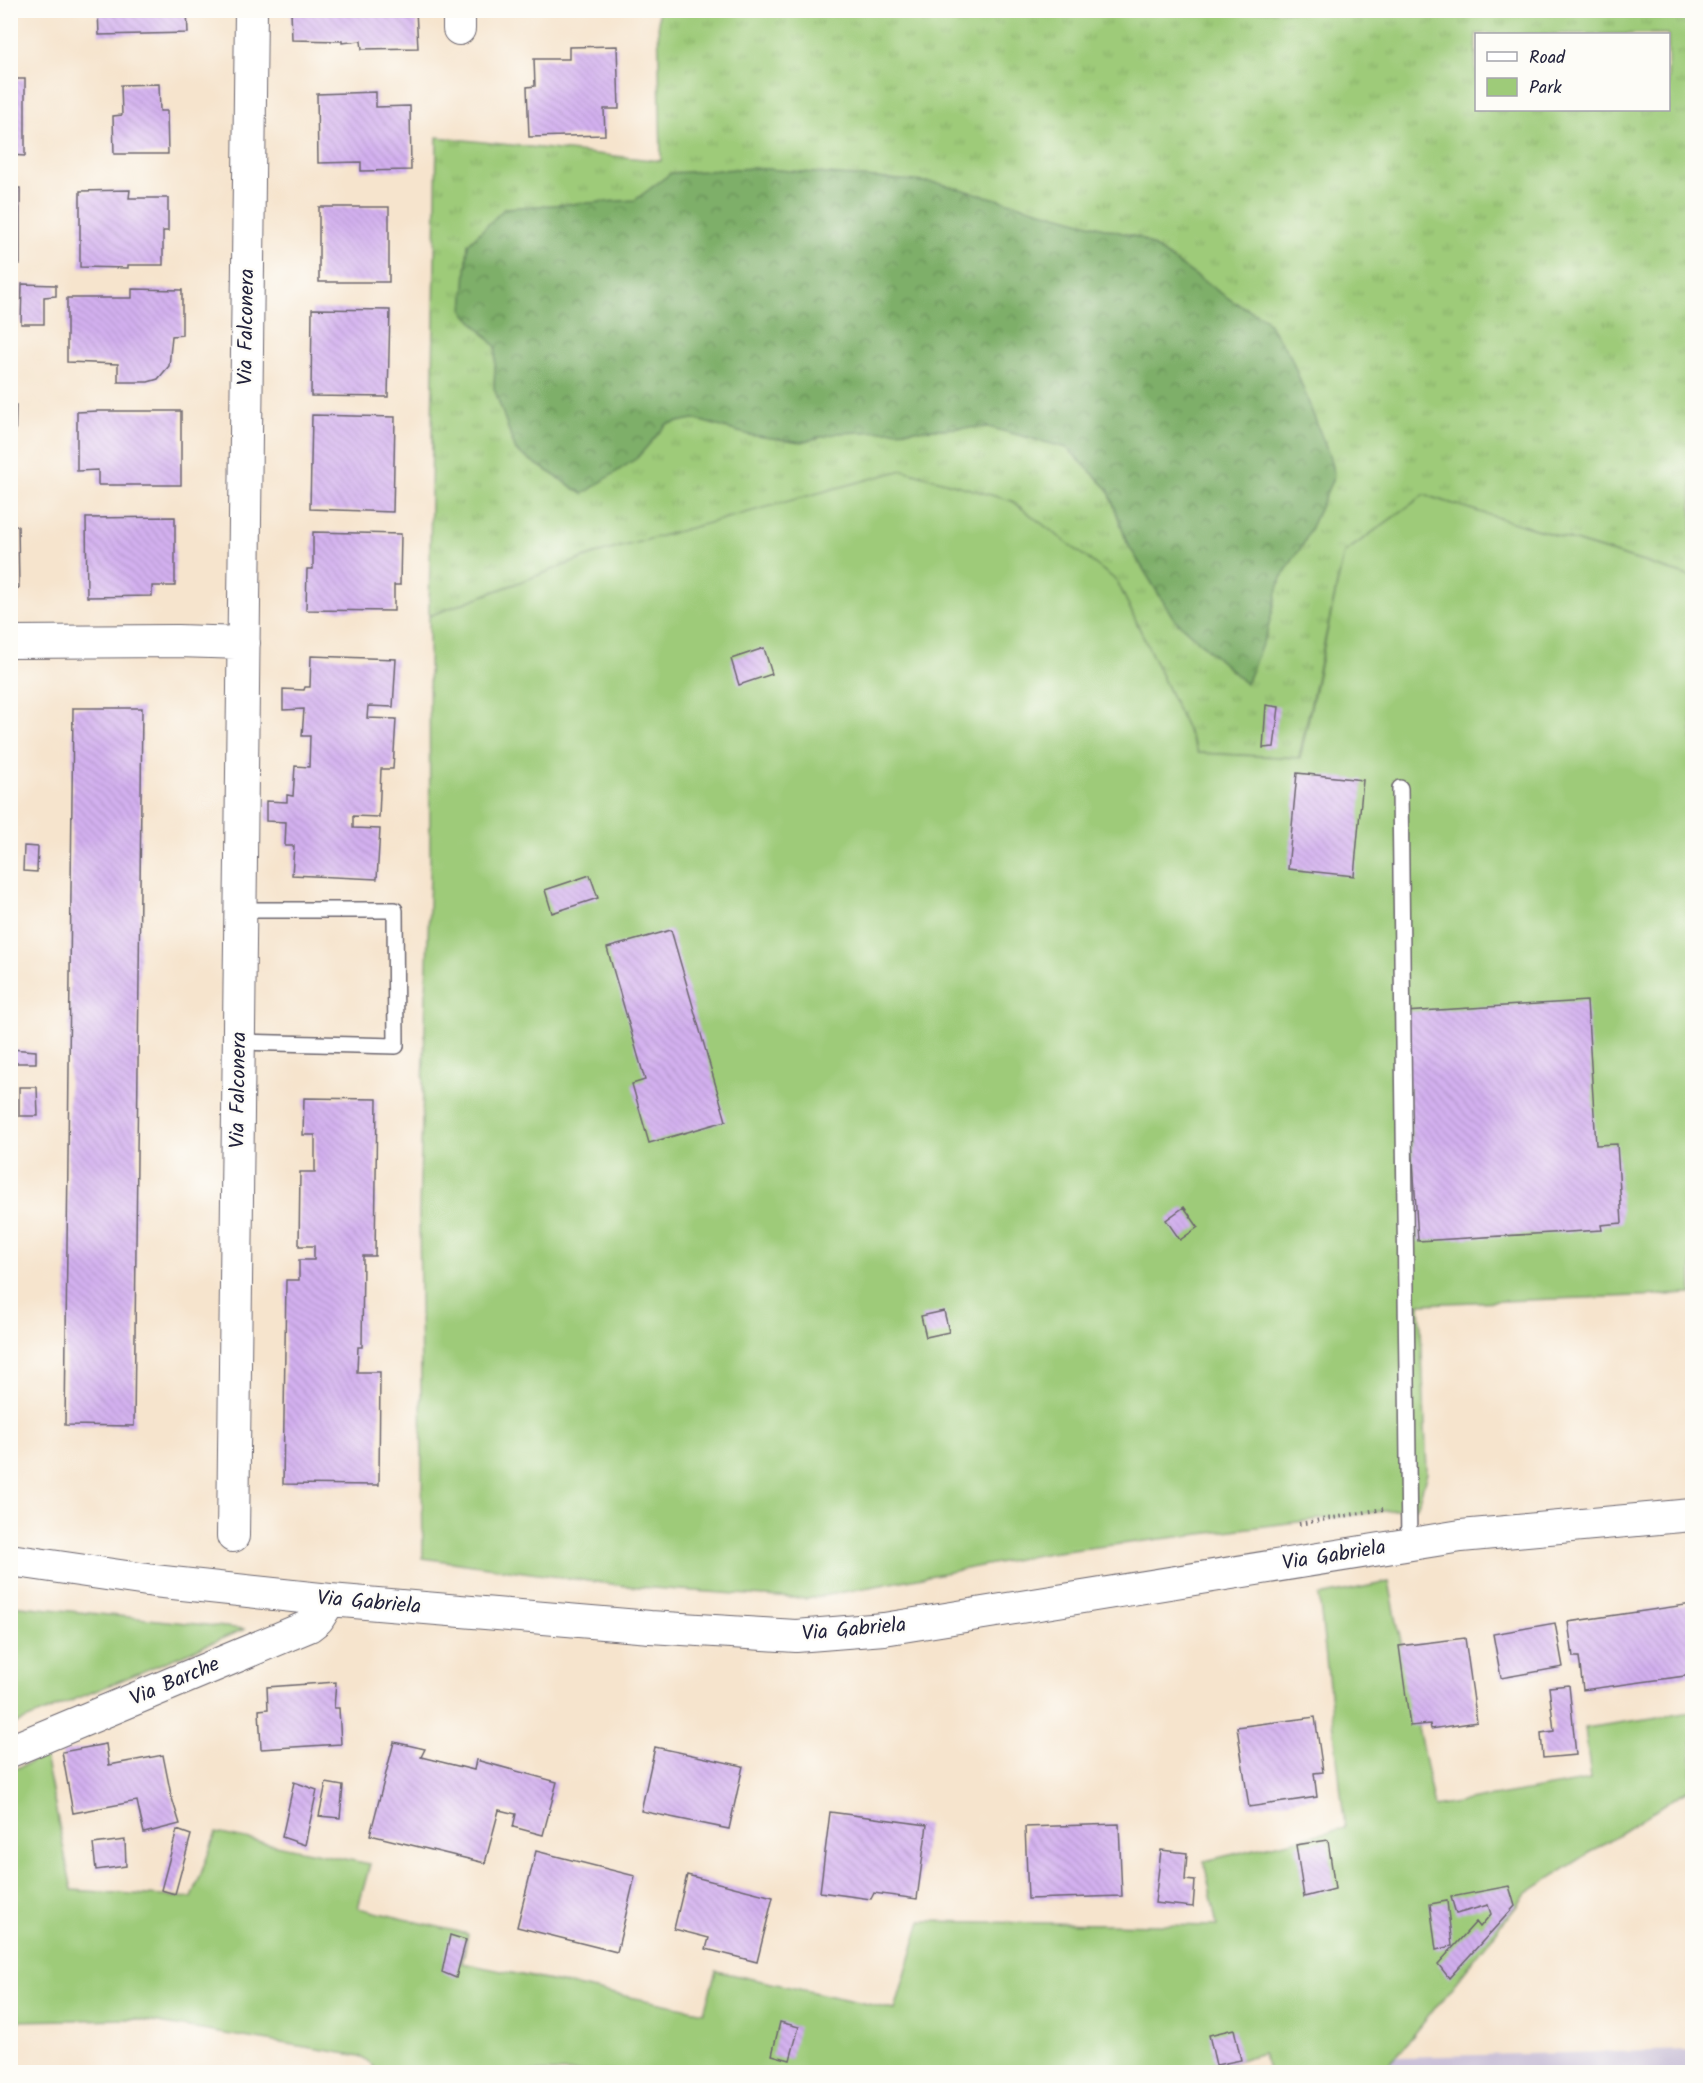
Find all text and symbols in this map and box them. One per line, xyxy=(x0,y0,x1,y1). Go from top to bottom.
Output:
legend xyxy=(1475,33,1670,111)
text: Road xyxy=(1529,44,1566,73)
text: Park xyxy=(1529,74,1562,103)
street label: Via Falconera xyxy=(229,268,265,386)
street label: Via Falconera xyxy=(221,1031,257,1149)
street label: Via Gabriela xyxy=(1280,1532,1388,1580)
street label: Via Gabriela xyxy=(315,1582,423,1624)
street label: Via Gabriela xyxy=(800,1609,908,1651)
street label: Via Barche xyxy=(125,1648,226,1716)

